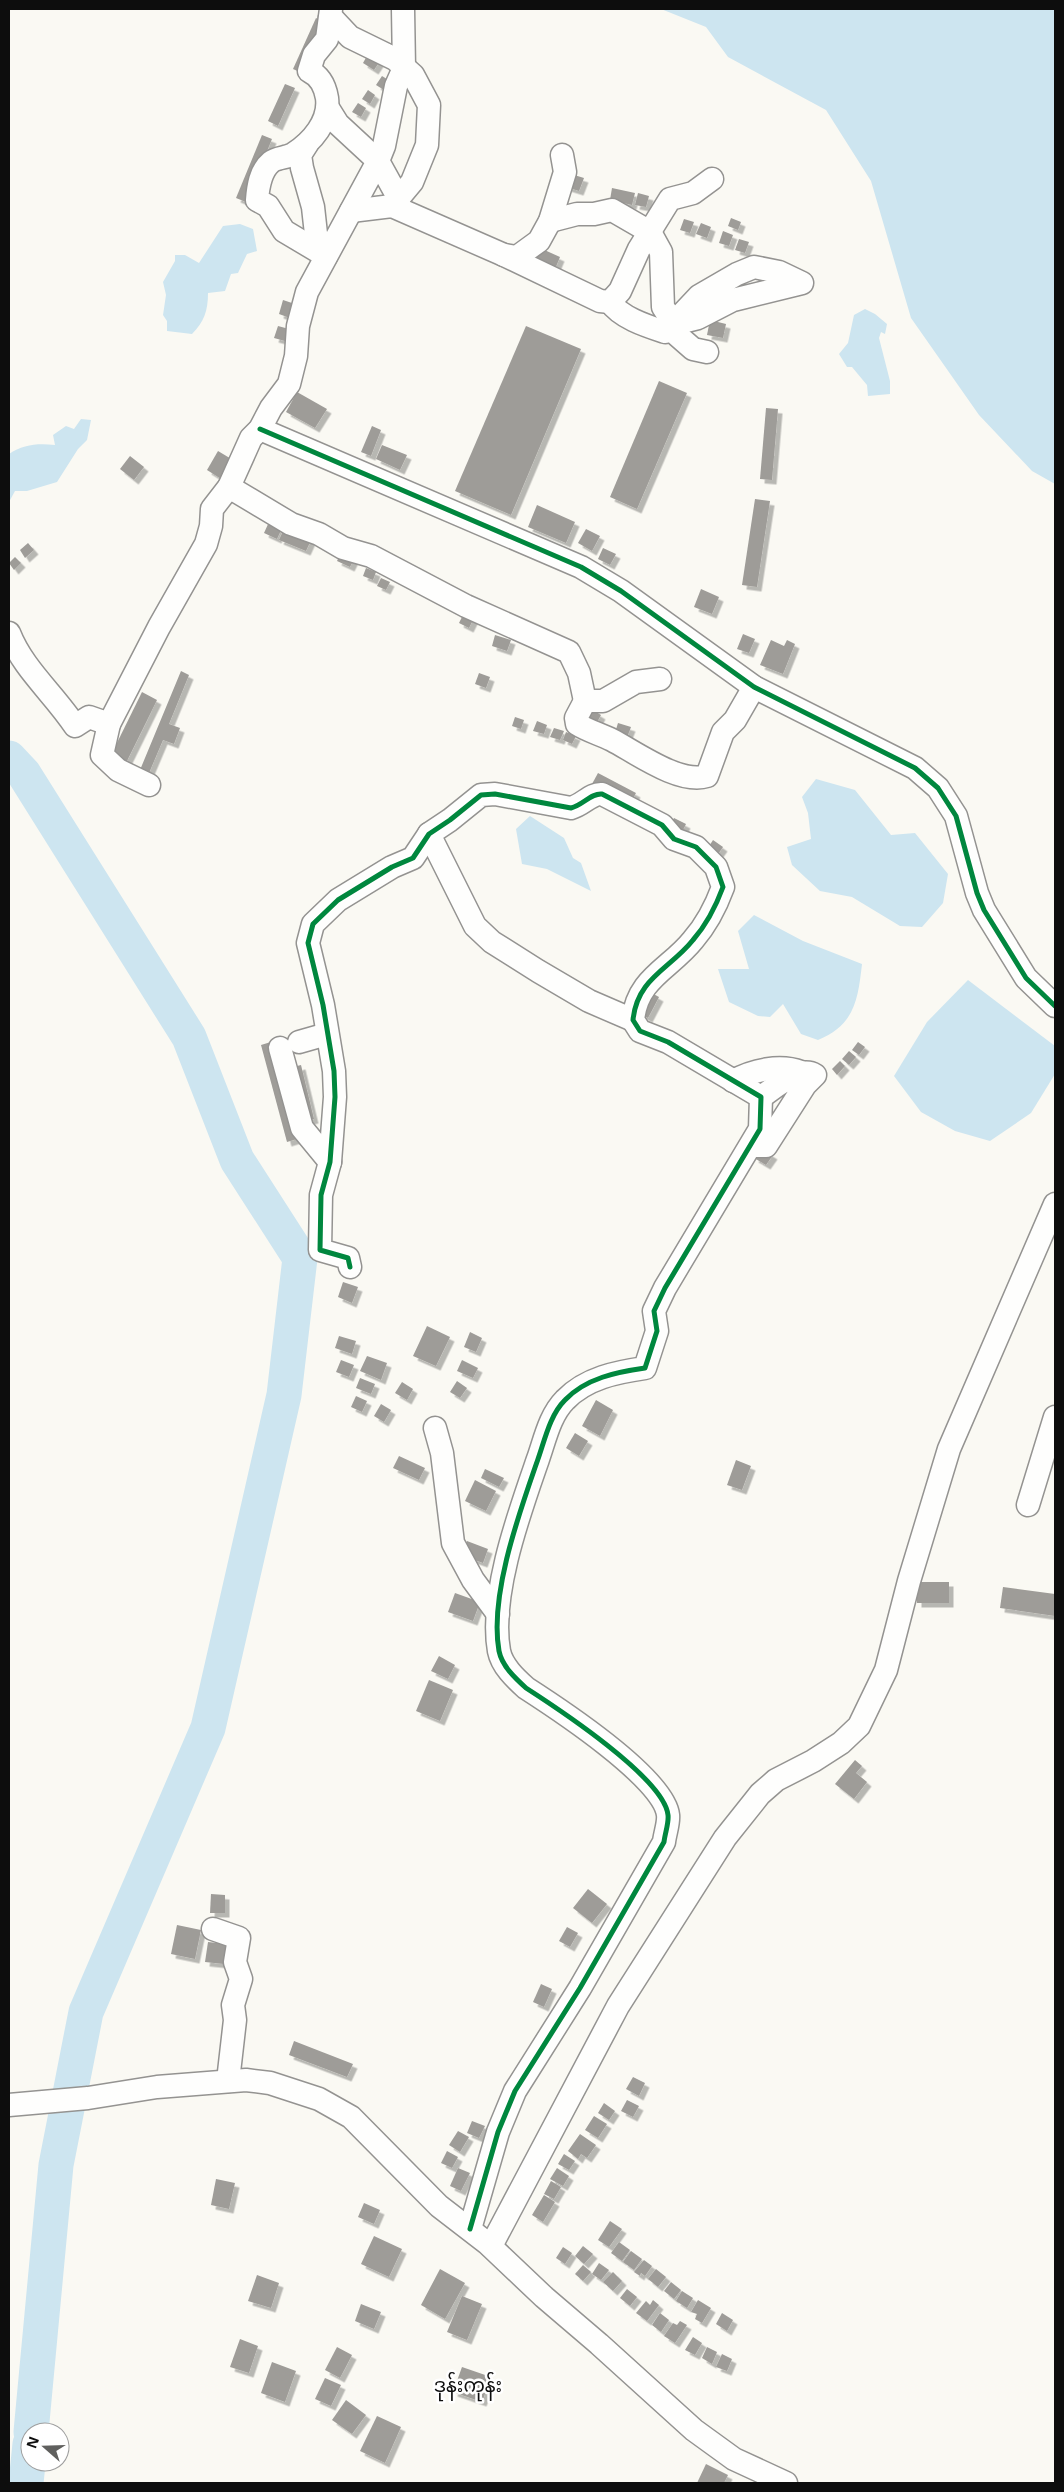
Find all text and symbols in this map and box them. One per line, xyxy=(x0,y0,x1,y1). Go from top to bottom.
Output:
district label: ဒုန်းကုန်း xyxy=(434,2367,502,2408)
north arrow xyxy=(20,2422,70,2472)
text: N xyxy=(18,2432,51,2454)

